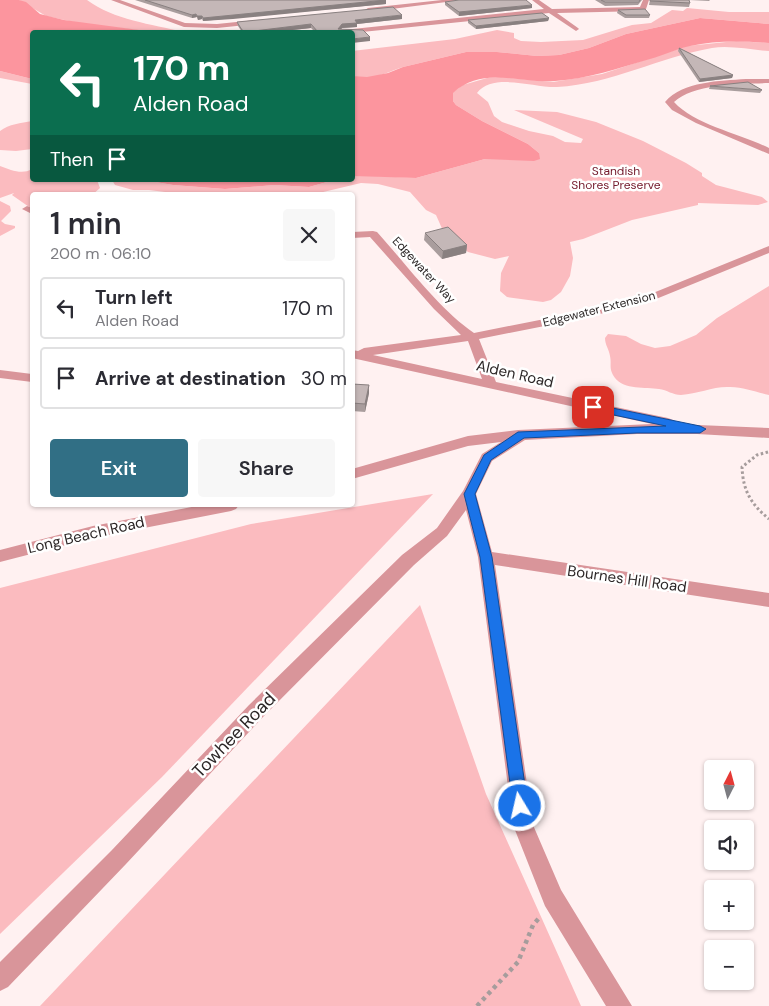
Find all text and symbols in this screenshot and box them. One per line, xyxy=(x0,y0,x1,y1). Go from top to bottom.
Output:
text: 170 m xyxy=(133,45,230,91)
icon: left xyxy=(50,50,115,115)
text: Alden Road xyxy=(133,89,249,118)
icon: arrive xyxy=(103,145,131,173)
text: Then xyxy=(50,147,93,172)
park label: Standish Shores Preserve xyxy=(571,163,661,193)
text: 1 min xyxy=(50,204,122,243)
button: close xyxy=(283,209,335,261)
street label: Edgewater Way xyxy=(389,233,459,307)
text: 200 m · 06:10 xyxy=(50,243,151,264)
text: Turn left xyxy=(95,285,173,310)
street label: Edgewater Extension xyxy=(541,287,657,331)
icon: left xyxy=(52,294,80,322)
text: 170 m xyxy=(282,296,333,321)
text: Alden Road xyxy=(95,310,179,331)
street label: Alden Road xyxy=(474,355,556,393)
icon: arrive xyxy=(52,364,80,392)
text: Arrive at destination xyxy=(95,366,286,391)
text: 30 m xyxy=(301,366,347,391)
pin xyxy=(572,386,614,428)
icon: arrive xyxy=(579,393,607,421)
button: Exit xyxy=(50,439,188,497)
button: Share xyxy=(198,439,335,497)
street label: Long Beach Road xyxy=(26,512,146,558)
street label: Bournes Hill Road xyxy=(566,561,688,597)
street label: Towhee Road xyxy=(187,687,281,783)
north arrow xyxy=(704,760,754,810)
map controls xyxy=(704,760,754,990)
position arrow xyxy=(493,779,545,831)
button: sound xyxy=(704,820,754,870)
button: + xyxy=(704,880,754,930)
button: − xyxy=(704,940,754,990)

